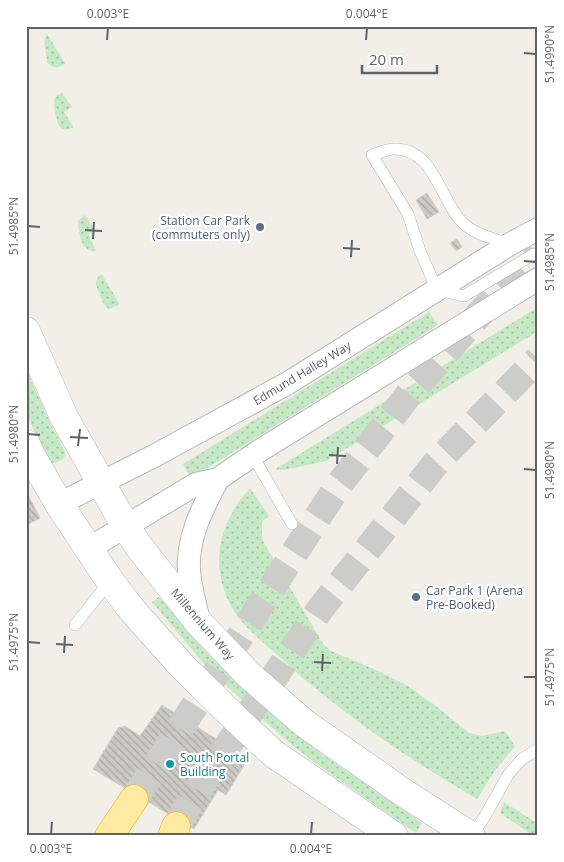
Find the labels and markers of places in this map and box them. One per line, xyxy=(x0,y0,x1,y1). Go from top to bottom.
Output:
place label: Station Car Park (commuters only) xyxy=(152,212,251,243)
marker: Station Car Park (commuters only) xyxy=(254,221,266,233)
place label: Car Park 1 (Arena Pre-Booked) xyxy=(426,582,523,613)
marker: Car Park 1 (Arena Pre-Booked) xyxy=(410,591,422,603)
place label: South Portal Building xyxy=(180,749,249,780)
marker: South Portal Building xyxy=(164,758,176,770)

